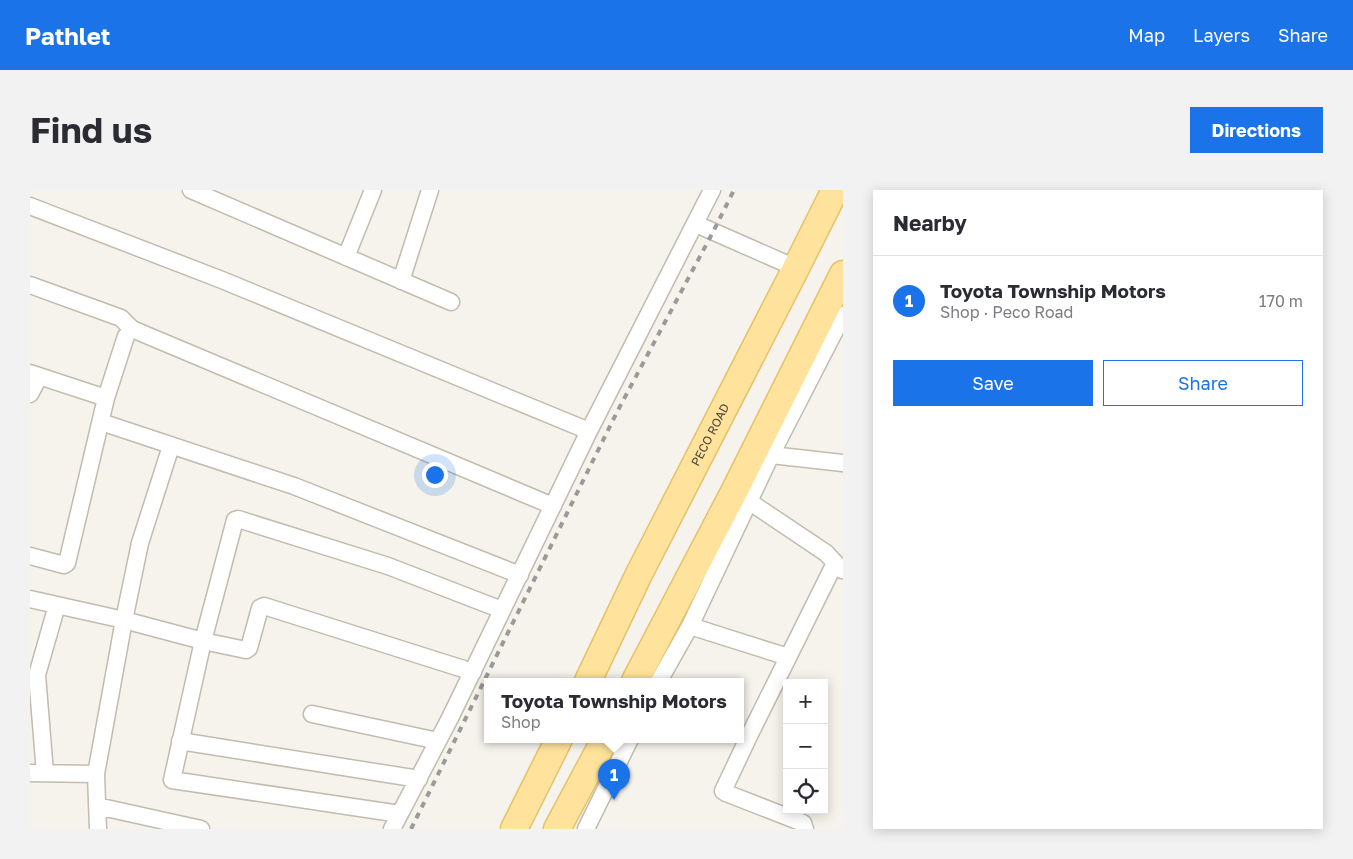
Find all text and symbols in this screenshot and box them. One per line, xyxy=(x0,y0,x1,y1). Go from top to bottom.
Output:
text: Pathlet xyxy=(25,21,110,50)
text: Map xyxy=(1128,24,1165,46)
text: Layers xyxy=(1193,24,1250,46)
text: Share xyxy=(1278,24,1328,46)
button: Directions xyxy=(1190,107,1323,153)
text: Find us xyxy=(30,109,152,151)
text: Nearby xyxy=(893,210,967,236)
text: Toyota Township Motors xyxy=(940,279,1166,302)
text: 1 xyxy=(905,291,913,311)
text: 170 m xyxy=(1259,291,1303,311)
text: Shop · Peco Road xyxy=(940,302,1073,322)
button: Save xyxy=(893,360,1093,406)
button: Share xyxy=(1103,360,1303,406)
street label: PECO ROAD xyxy=(688,401,732,468)
your location xyxy=(422,462,448,488)
popup xyxy=(484,678,744,743)
map controls xyxy=(783,679,828,814)
button: + xyxy=(783,679,828,724)
text: Toyota Township Motors xyxy=(501,689,727,712)
text: Shop xyxy=(501,712,541,732)
button: − xyxy=(783,724,828,769)
pin: 1 xyxy=(598,759,630,800)
button: locate xyxy=(783,769,828,814)

